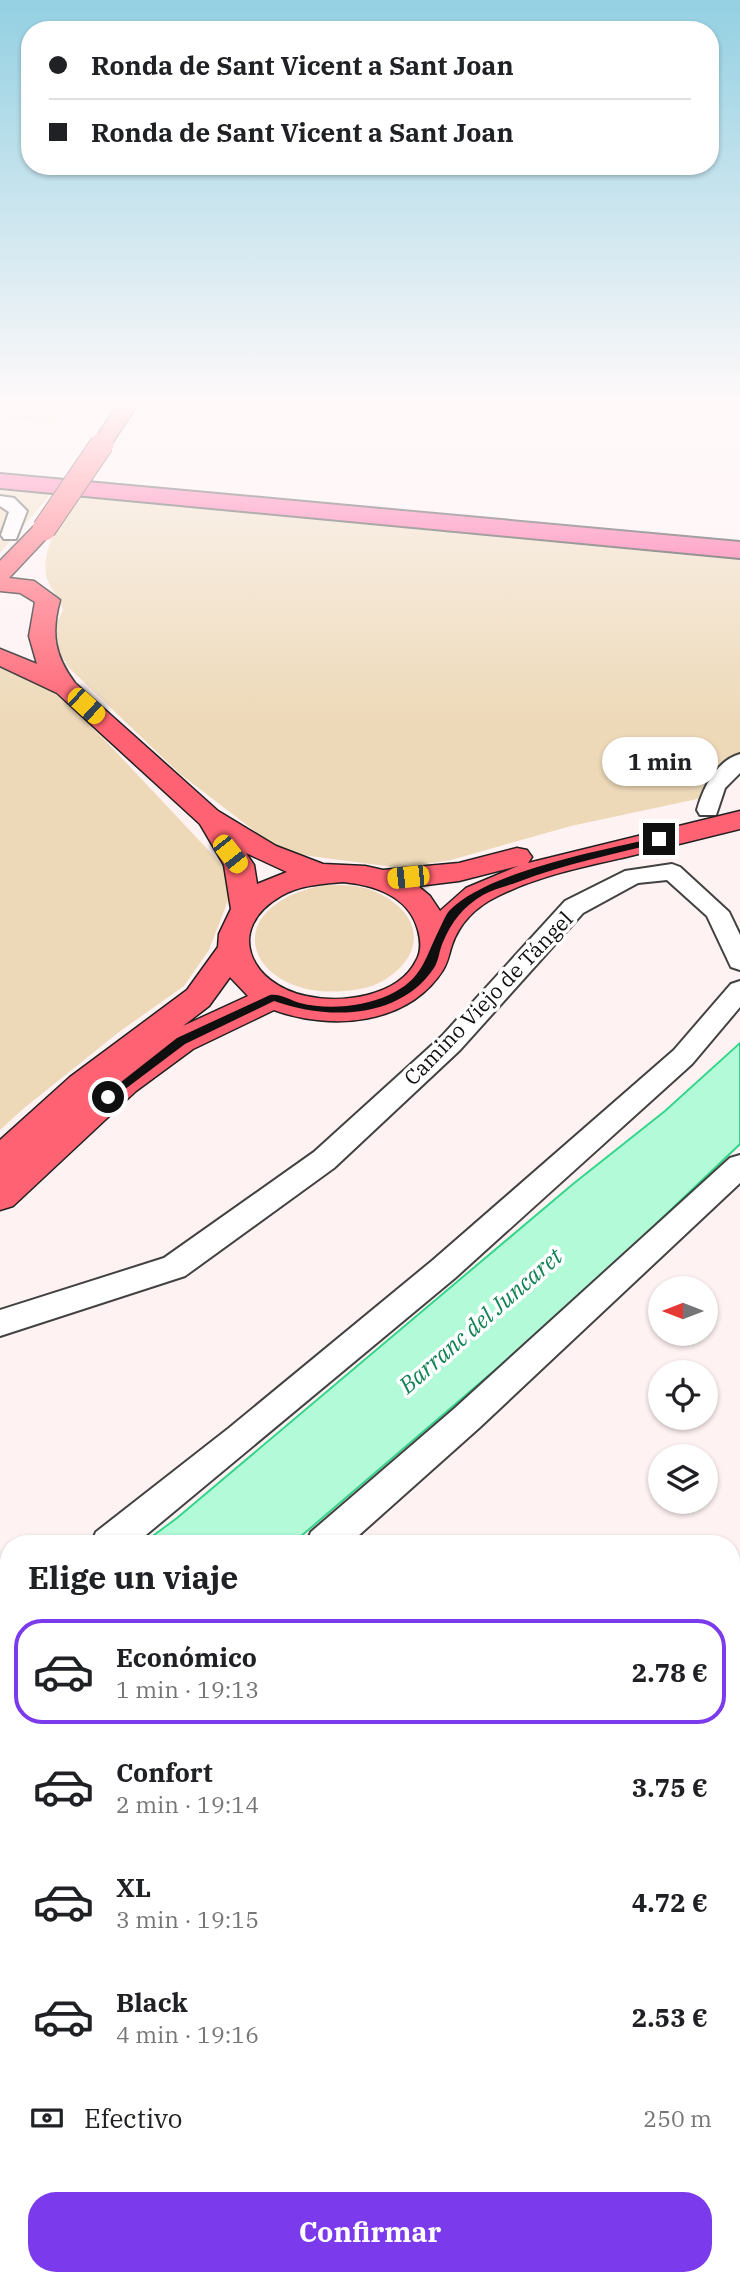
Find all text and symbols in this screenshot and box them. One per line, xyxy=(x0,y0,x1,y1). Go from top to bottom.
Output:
text: Ronda de Sant Vicent a Sant Joan xyxy=(91,48,514,82)
text: Ronda de Sant Vicent a Sant Joan xyxy=(91,115,514,149)
car xyxy=(64,684,109,728)
callout: 1 min xyxy=(601,738,717,786)
text: 1 min xyxy=(628,746,692,776)
route end xyxy=(643,823,675,855)
car xyxy=(209,831,252,877)
car xyxy=(387,864,430,890)
street label: Camino Viejo de Tángel xyxy=(397,905,579,1091)
route start xyxy=(92,1081,124,1113)
water label: Barranc del Juncaret xyxy=(391,1240,569,1400)
north arrow xyxy=(648,1276,718,1346)
map controls xyxy=(648,1276,718,1514)
button: locate xyxy=(648,1360,718,1430)
button: layers xyxy=(648,1444,718,1514)
text: Elige un viaje xyxy=(28,1556,238,1598)
icon: car xyxy=(32,1640,95,1703)
text: Económico xyxy=(116,1640,257,1674)
text: 2.78 € xyxy=(632,1655,708,1689)
text: 1 min · 19:13 xyxy=(116,1674,259,1704)
icon: car xyxy=(32,1755,95,1818)
text: Confort xyxy=(116,1755,213,1789)
text: 3.75 € xyxy=(632,1770,708,1804)
text: 2 min · 19:14 xyxy=(116,1789,259,1819)
icon: car xyxy=(32,1870,95,1933)
text: XL xyxy=(116,1870,151,1904)
text: 4.72 € xyxy=(632,1885,708,1919)
text: 3 min · 19:15 xyxy=(116,1904,259,1934)
icon: car xyxy=(32,1985,95,2048)
text: Black xyxy=(116,1985,188,2019)
text: 2.53 € xyxy=(632,2000,708,2034)
text: 4 min · 19:16 xyxy=(116,2019,259,2049)
icon: cash xyxy=(28,2099,66,2137)
text: Efectivo xyxy=(84,2101,182,2135)
text: 250 m xyxy=(643,2103,712,2133)
button: Confirmar xyxy=(28,2192,712,2272)

